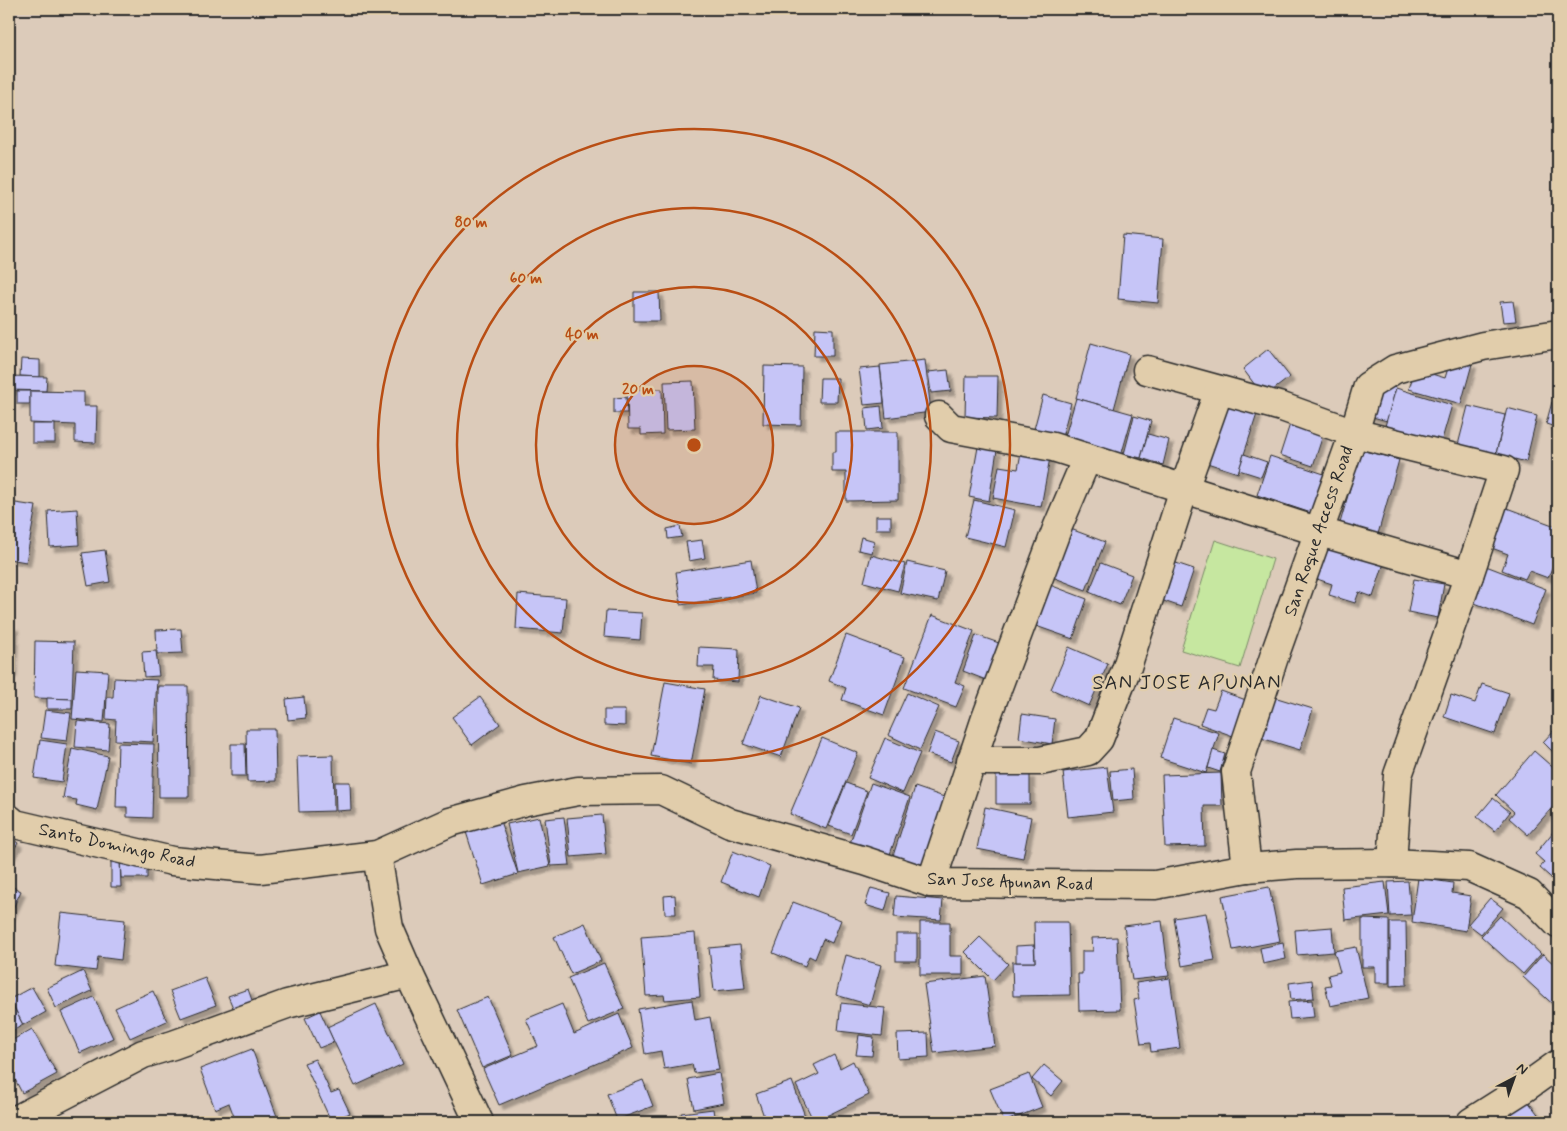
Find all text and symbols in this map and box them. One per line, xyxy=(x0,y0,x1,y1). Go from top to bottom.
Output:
text: 80 m xyxy=(454,213,488,233)
text: 60 m xyxy=(510,269,542,289)
text: 40 m xyxy=(565,325,599,345)
text: 20 m xyxy=(622,380,654,400)
centre of rings xyxy=(685,436,703,454)
street label: San Roque Access Road xyxy=(1279,443,1359,619)
district label: SAN JOSE APUNAN xyxy=(1093,670,1281,697)
street label: Santo Domingo Road xyxy=(37,818,197,874)
street label: San Jose Apunan Road xyxy=(927,867,1093,898)
north arrow xyxy=(1490,1054,1540,1104)
text: N xyxy=(1512,1059,1531,1079)

